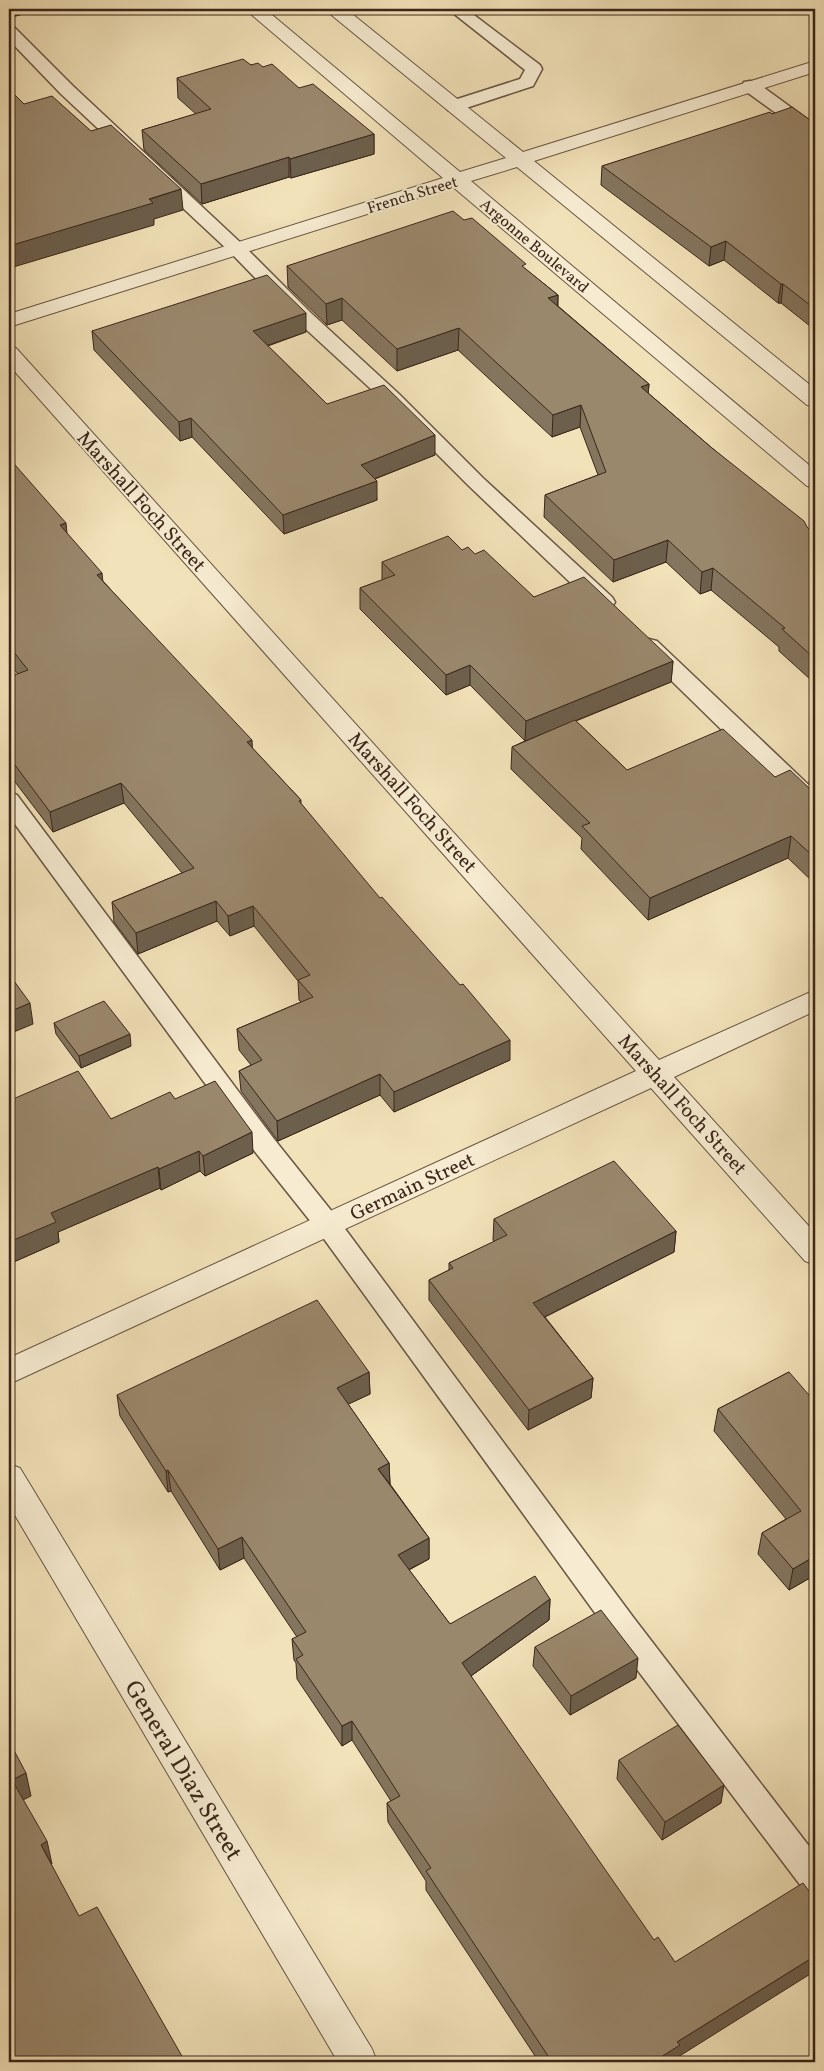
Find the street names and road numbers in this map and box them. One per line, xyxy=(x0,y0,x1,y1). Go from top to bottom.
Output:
street label: French Street xyxy=(365,172,461,220)
street label: Argonne Boulevard xyxy=(474,194,593,299)
street label: Marshall Foch Street xyxy=(70,426,211,579)
street label: Marshall Foch Street xyxy=(341,727,482,880)
street label: Marshall Foch Street xyxy=(611,1029,752,1182)
street label: Germain Street xyxy=(346,1147,480,1229)
street label: General Diaz Street xyxy=(115,1674,250,1868)

